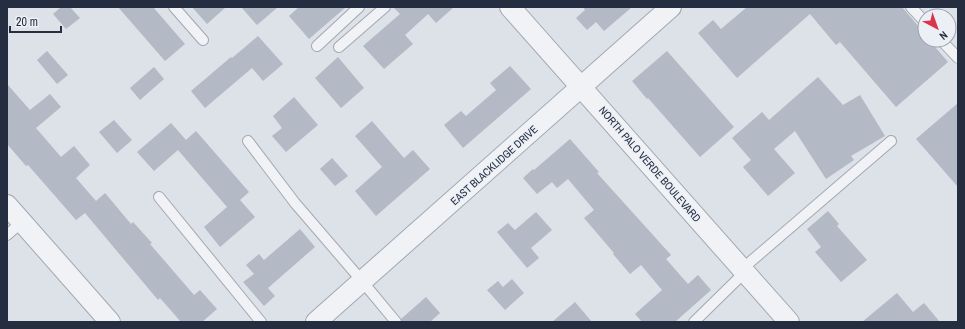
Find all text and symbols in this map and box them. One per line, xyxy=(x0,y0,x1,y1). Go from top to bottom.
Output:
scale bar xyxy=(10,8,61,34)
north arrow xyxy=(917,8,957,48)
text: 20 m xyxy=(16,14,38,30)
text: N xyxy=(937,28,951,43)
street label: NORTH PALO VERDE BOULEVARD xyxy=(596,103,704,225)
street label: EAST BLACKLIDGE DRIVE xyxy=(447,122,541,208)

